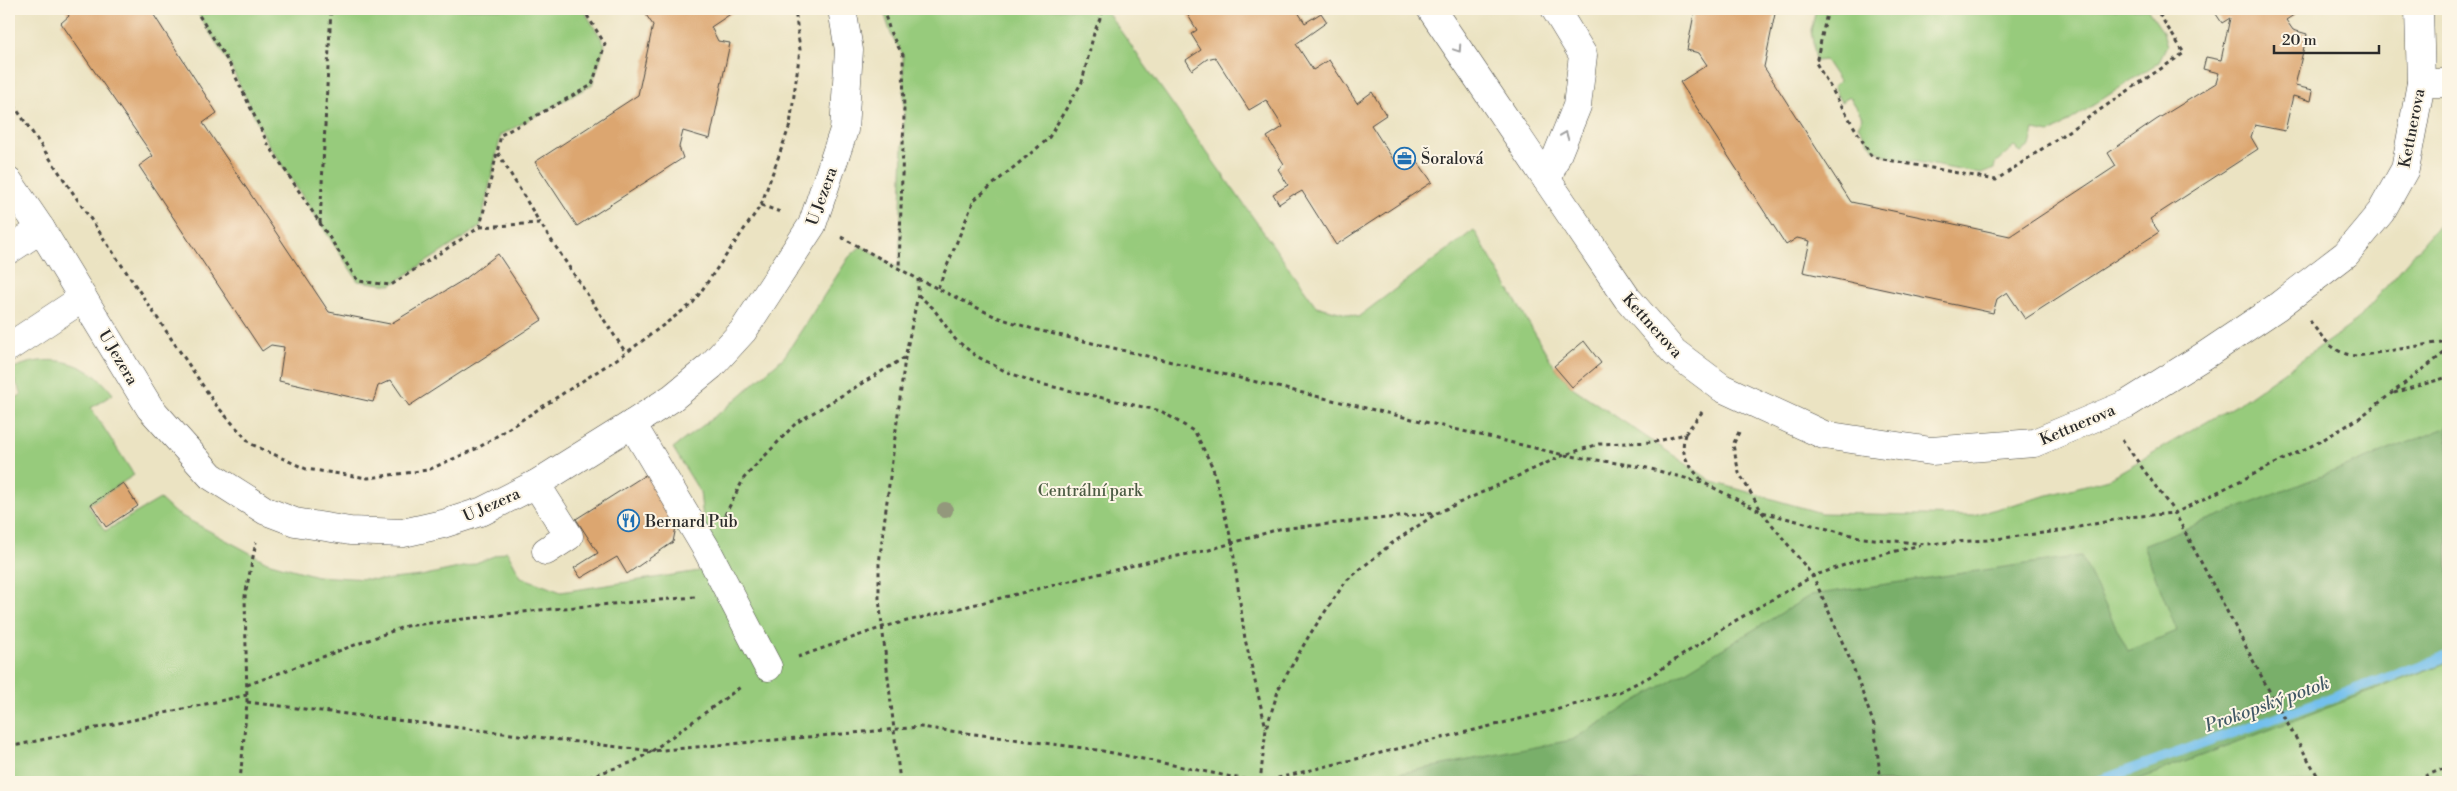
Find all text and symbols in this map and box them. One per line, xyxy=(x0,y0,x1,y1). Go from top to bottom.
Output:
scale bar xyxy=(2274,22,2380,54)
text: 20 m xyxy=(2282,31,2317,50)
one-way arrow xyxy=(1452,43,1461,53)
street label: Kettnerova xyxy=(2395,86,2430,169)
one-way arrow xyxy=(1559,131,1569,140)
office icon: Šoralová xyxy=(1393,146,1417,170)
place label: Šoralová xyxy=(1421,147,1484,169)
street label: U Jezera xyxy=(802,164,842,228)
street label: Kettnerova xyxy=(1618,289,1687,363)
street label: U Jezera xyxy=(94,326,143,389)
street label: Kettnerova xyxy=(2037,400,2119,450)
park label: Centrální park xyxy=(1038,481,1144,501)
street label: U Jezera xyxy=(460,483,524,526)
restaurant icon: Bernard Pub xyxy=(617,509,641,533)
place label: Bernard Pub xyxy=(644,512,738,532)
water label: Prokopský potok xyxy=(2201,671,2333,738)

